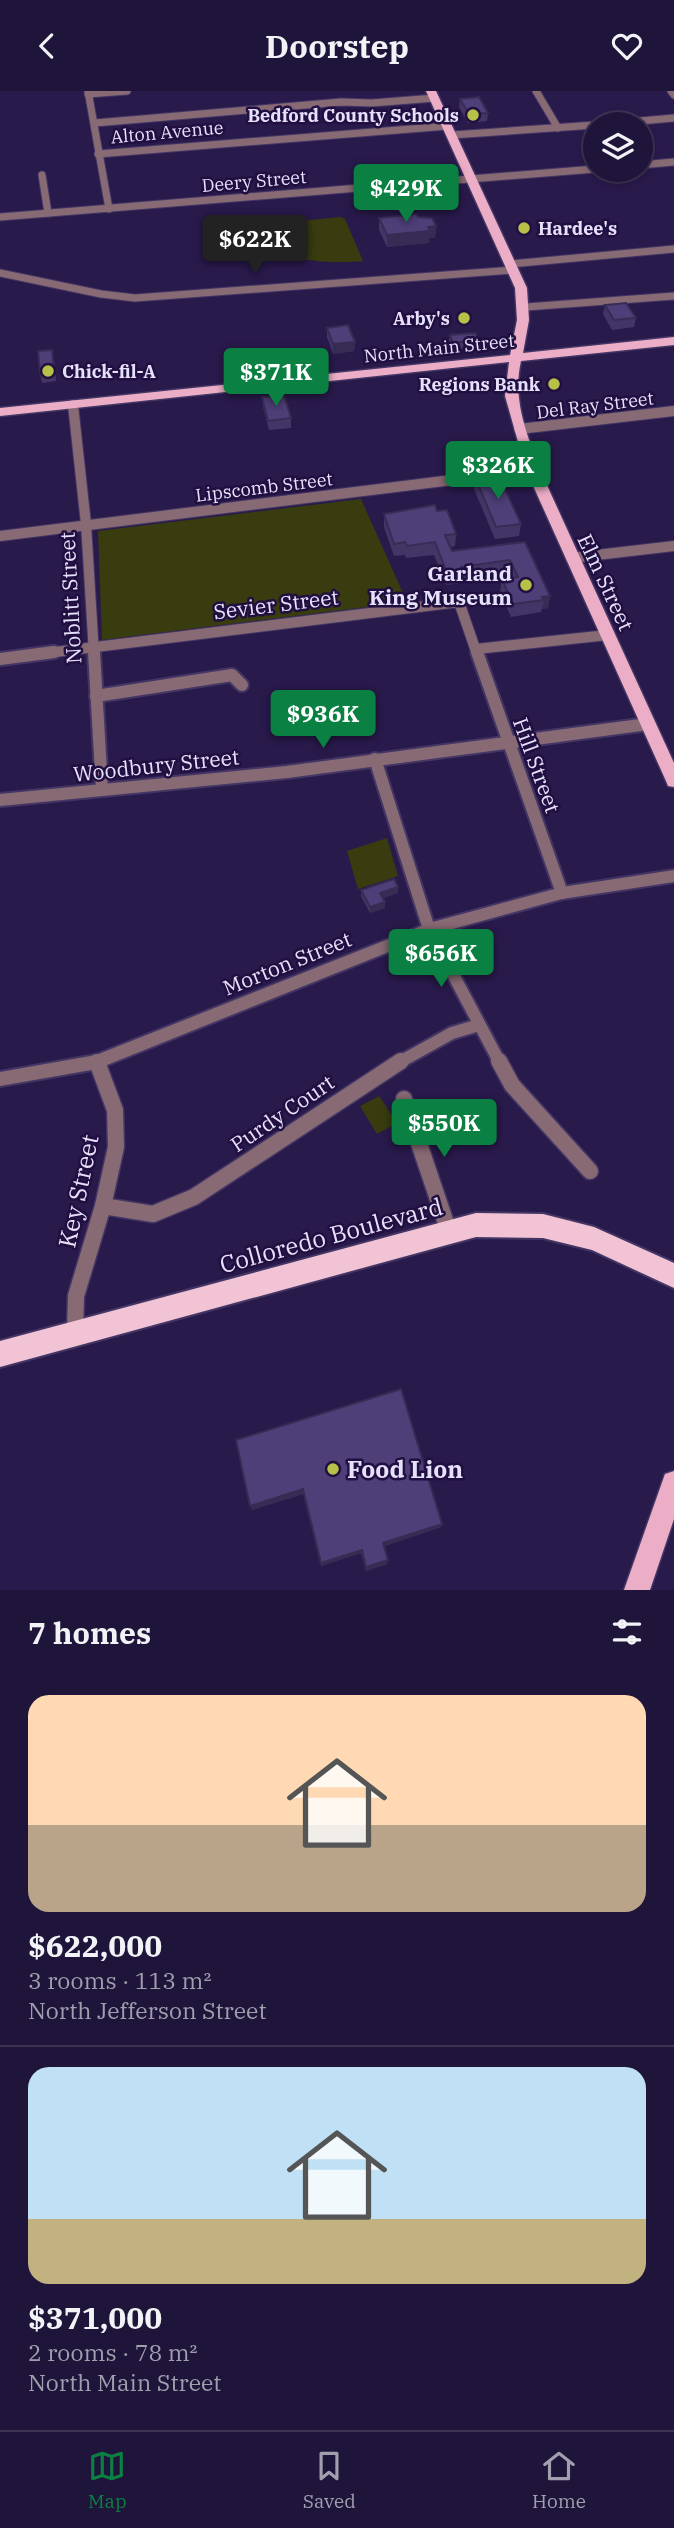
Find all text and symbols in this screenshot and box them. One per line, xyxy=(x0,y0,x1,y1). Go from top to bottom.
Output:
text: Doorstep xyxy=(265,25,409,67)
icon: back xyxy=(28,27,66,65)
icon: heart xyxy=(608,27,646,65)
place label: Bedford County Schools xyxy=(247,104,459,127)
marker: Bedford County Schools xyxy=(465,107,481,123)
map controls xyxy=(583,112,653,182)
button: layers xyxy=(583,112,653,182)
street label: Alton Avenue xyxy=(110,116,224,148)
street label: Deery Street xyxy=(201,165,307,197)
pin: $429K xyxy=(357,165,455,224)
text: $429K xyxy=(370,172,442,202)
pin: $622K xyxy=(206,215,304,275)
place label: Hardee's xyxy=(538,217,617,240)
marker: Hardee's xyxy=(516,220,532,236)
text: $622K xyxy=(219,223,291,253)
place label: Arby's xyxy=(393,307,450,330)
marker: Arby's xyxy=(456,310,472,326)
street label: North Main Street xyxy=(363,329,515,367)
pin: $371K xyxy=(227,349,325,408)
text: $371K xyxy=(240,356,312,386)
place label: Chick-fil-A xyxy=(62,360,156,383)
marker: Chick-fil-A xyxy=(40,363,56,379)
place label: Regions Bank xyxy=(419,373,541,396)
marker: Regions Bank xyxy=(546,376,562,392)
street label: Del Ray Street xyxy=(535,386,655,424)
pin: $326K xyxy=(449,441,547,501)
text: $326K xyxy=(462,449,534,479)
street label: Lipscomb Street xyxy=(194,467,334,507)
street label: Elm Street xyxy=(571,529,641,635)
street label: Noblitt Street xyxy=(53,531,87,665)
place label: Garland King Museum xyxy=(369,559,512,611)
marker: Garland King Museum xyxy=(518,577,534,593)
street label: Sevier Street xyxy=(212,582,340,626)
pin: $936K xyxy=(274,691,372,750)
text: $936K xyxy=(287,698,359,728)
street label: Hill Street xyxy=(507,713,567,817)
street label: Woodbury Street xyxy=(72,742,240,788)
street label: Morton Street xyxy=(219,925,355,1001)
pin: $656K xyxy=(392,929,490,989)
text: $656K xyxy=(405,937,477,967)
street label: Purdy Court xyxy=(225,1068,339,1158)
pin: $550K xyxy=(395,1100,493,1159)
text: $550K xyxy=(408,1107,480,1137)
street label: Key Street xyxy=(50,1131,106,1251)
street label: Colloredo Boulevard xyxy=(216,1190,446,1280)
place label: Food Lion xyxy=(347,1453,463,1485)
marker: Food Lion xyxy=(325,1461,341,1477)
text: 7 homes xyxy=(28,1613,151,1652)
icon: filters xyxy=(608,1613,646,1651)
icon: home xyxy=(274,1740,400,1866)
text: $622,000 xyxy=(28,1926,162,1965)
text: 3 rooms · 113 m² xyxy=(28,1965,211,1995)
text: North Jefferson Street xyxy=(28,1995,267,2025)
icon: home xyxy=(274,2112,400,2238)
text: $371,000 xyxy=(28,2298,162,2337)
text: 2 rooms · 78 m² xyxy=(28,2337,198,2367)
text: North Main Street xyxy=(28,2367,221,2397)
tab: Map xyxy=(88,2447,127,2513)
tab: Saved xyxy=(303,2447,356,2513)
tab: Home xyxy=(532,2447,586,2513)

